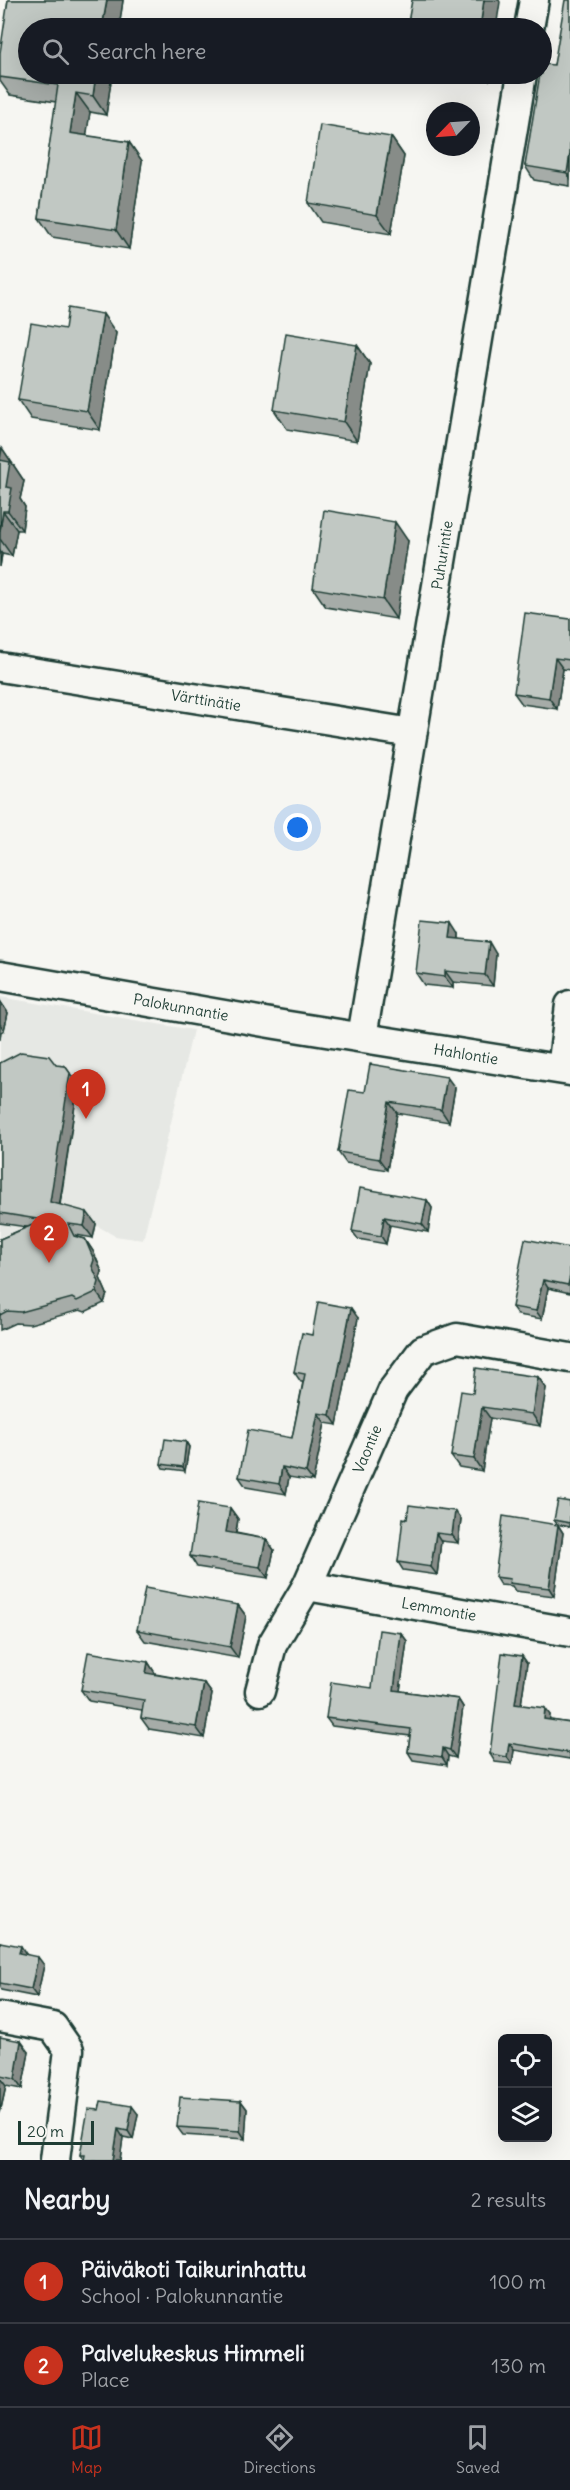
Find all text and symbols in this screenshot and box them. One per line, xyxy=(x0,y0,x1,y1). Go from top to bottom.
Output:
search box xyxy=(18,18,552,84)
icon: search xyxy=(39,35,72,68)
text: Search here xyxy=(87,37,206,65)
north arrow xyxy=(426,102,480,156)
street label: Puhurintie xyxy=(427,519,457,591)
street label: Värttinätie xyxy=(170,685,242,715)
your location xyxy=(283,813,312,842)
street label: Palokunnantie xyxy=(132,989,230,1025)
street label: Hahlontie xyxy=(432,1040,500,1068)
pin: 1 xyxy=(66,1070,106,1119)
pin: 2 xyxy=(29,1214,68,1263)
street label: Vaontie xyxy=(348,1422,386,1476)
street label: Lemmontie xyxy=(400,1593,478,1625)
map controls xyxy=(498,2034,552,2142)
button: locate xyxy=(498,2034,552,2088)
button: layers xyxy=(498,2088,552,2142)
scale bar xyxy=(18,2118,94,2146)
text: 20 m xyxy=(27,2121,64,2141)
text: Nearby xyxy=(24,2183,110,2216)
text: 2 results xyxy=(471,2187,546,2212)
text: Päiväkoti Taikurinhattu xyxy=(81,2255,306,2283)
text: 1 xyxy=(40,2269,47,2294)
text: 100 m xyxy=(489,2269,546,2294)
text: School · Palokunnantie xyxy=(81,2283,283,2308)
text: Palvelukeskus Himmeli xyxy=(81,2339,305,2367)
text: 2 xyxy=(38,2353,49,2378)
text: 130 m xyxy=(491,2353,546,2378)
text: Place xyxy=(81,2367,129,2392)
tab: Map xyxy=(70,2421,103,2477)
tab: Directions xyxy=(243,2421,316,2477)
tab: Saved xyxy=(456,2421,500,2477)

